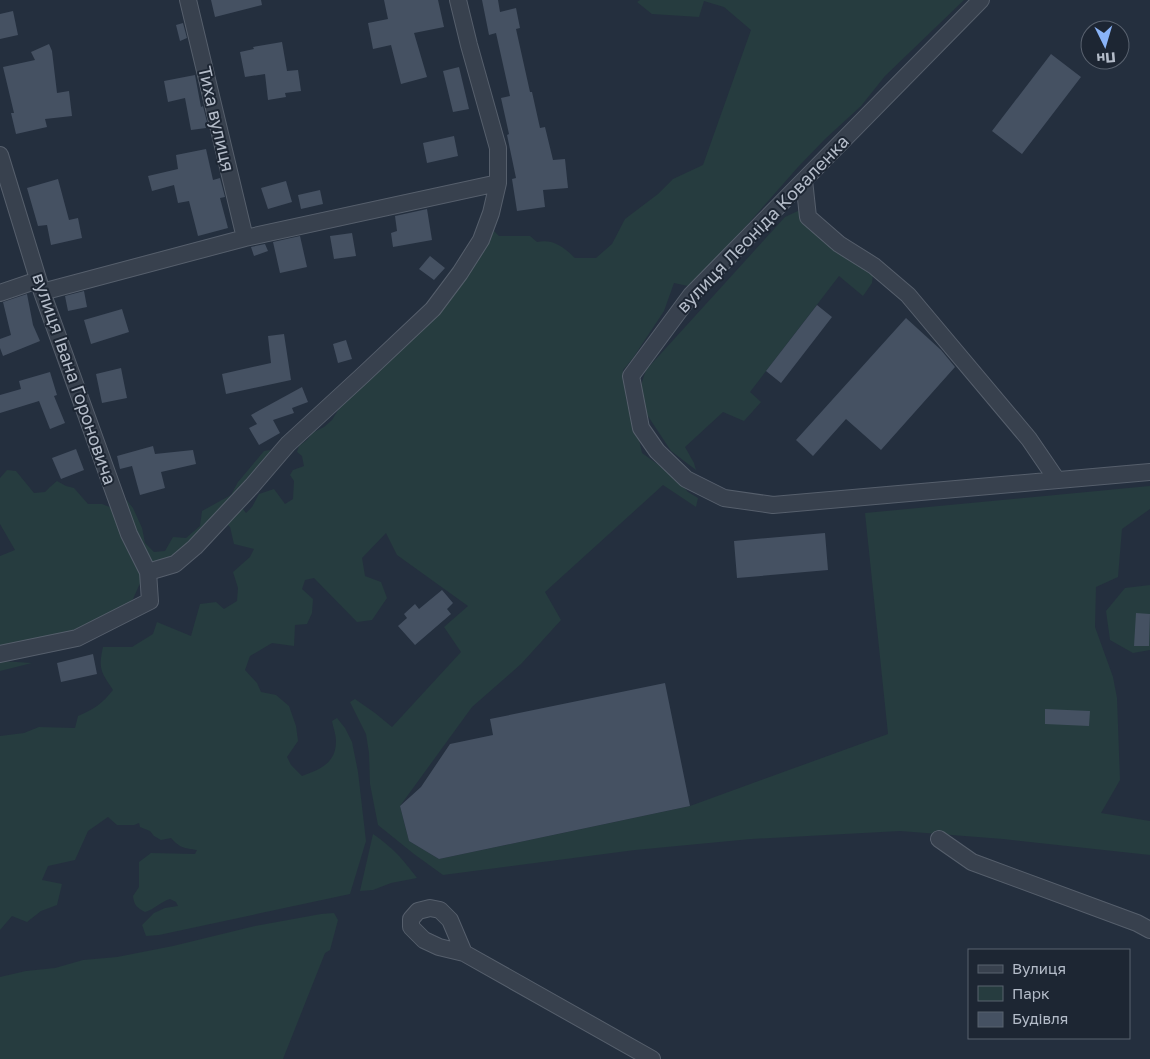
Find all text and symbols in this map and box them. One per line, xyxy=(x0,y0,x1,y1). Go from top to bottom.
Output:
north arrow xyxy=(1080,20,1130,70)
text: Пн xyxy=(1096,49,1116,68)
street label: Тиха вулиця xyxy=(194,64,240,174)
street label: вулиця Леоніда Коваленка xyxy=(672,130,853,317)
street label: вулиця Івана Гороновича xyxy=(28,270,122,488)
legend xyxy=(968,949,1130,1039)
text: Вулиця xyxy=(1012,959,1066,977)
text: Парк xyxy=(1012,984,1050,1002)
text: Будівля xyxy=(1012,1009,1068,1027)

